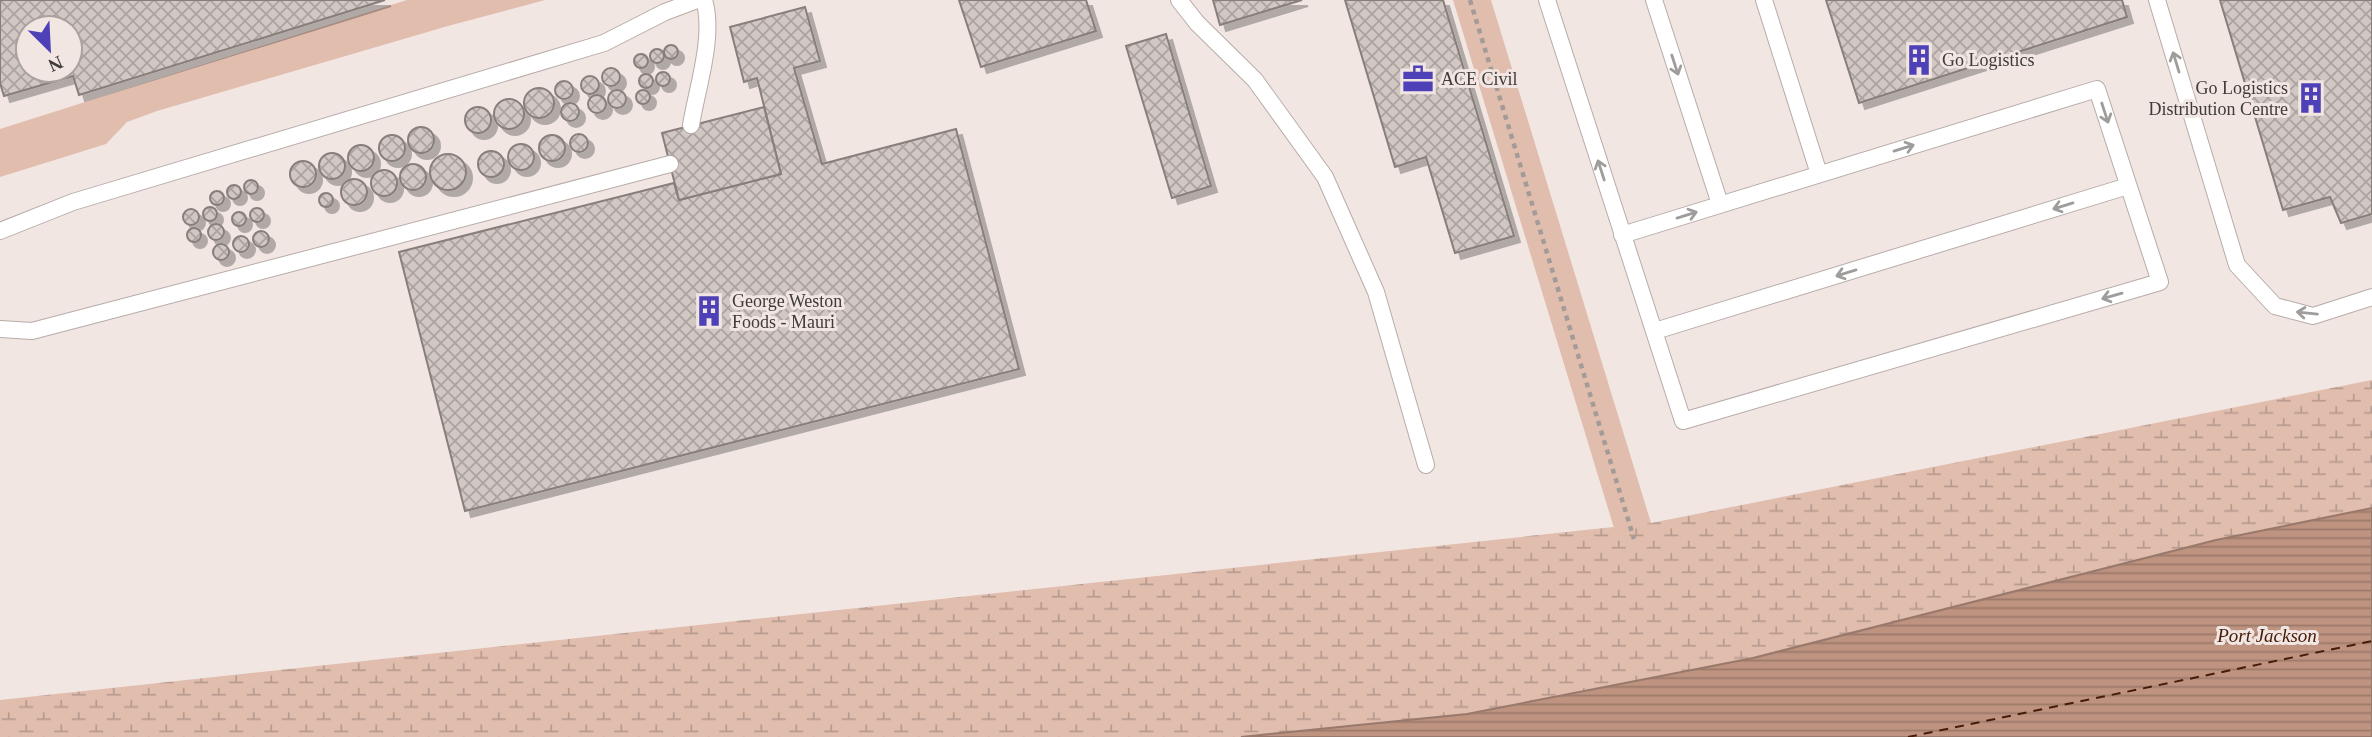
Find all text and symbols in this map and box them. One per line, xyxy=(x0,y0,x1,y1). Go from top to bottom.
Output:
north arrow xyxy=(14,14,84,84)
building icon: Go Logistics xyxy=(1902,43,1936,77)
place label: Go Logistics xyxy=(1942,50,2035,70)
one-way arrow xyxy=(2168,51,2181,73)
text: N xyxy=(45,52,66,77)
one-way arrow xyxy=(1670,54,1683,76)
office icon: ACE Civil xyxy=(1401,62,1435,96)
place label: ACE Civil xyxy=(1441,69,1518,89)
place label: Go Logistics Distribution Centre xyxy=(2149,78,2288,119)
building icon: Go Logistics Distribution Centre xyxy=(2294,81,2328,115)
one-way arrow xyxy=(2100,102,2112,124)
one-way arrow xyxy=(1893,140,1915,153)
one-way arrow xyxy=(1594,159,1607,181)
one-way arrow xyxy=(2052,200,2074,213)
one-way arrow xyxy=(1676,207,1698,220)
one-way arrow xyxy=(1835,267,1857,280)
place label: George Weston Foods - Mauri xyxy=(732,291,842,332)
one-way arrow xyxy=(2101,291,2123,304)
building icon: George Weston Foods - Mauri xyxy=(692,294,726,328)
one-way arrow xyxy=(2296,306,2319,319)
water label: Port Jackson xyxy=(2216,625,2317,646)

